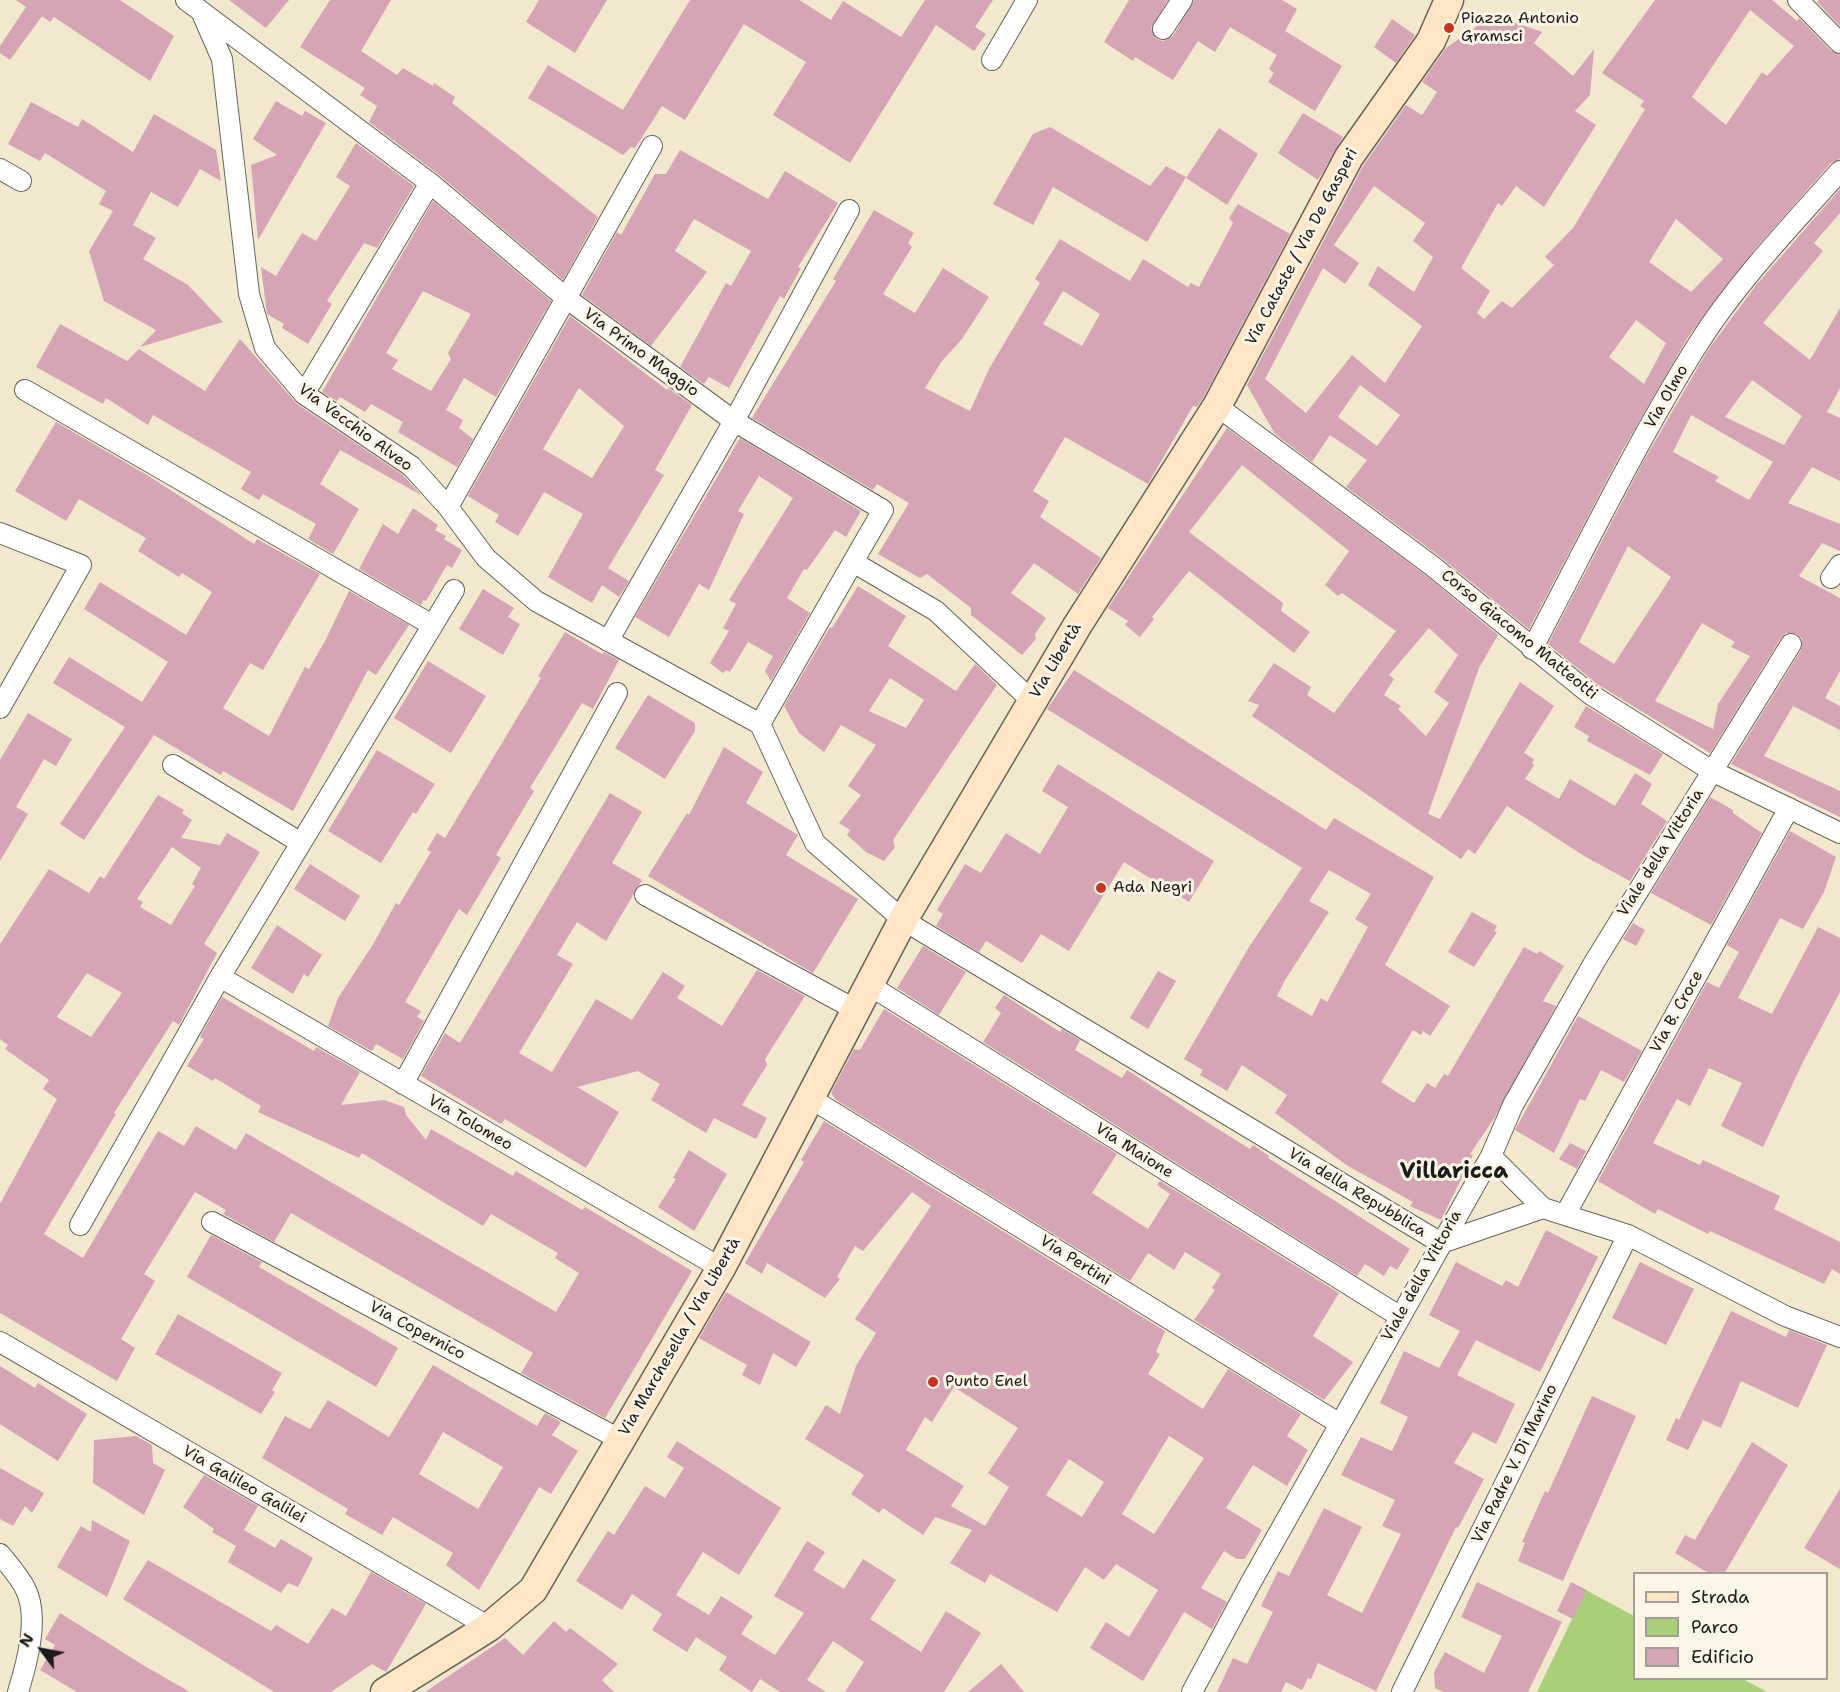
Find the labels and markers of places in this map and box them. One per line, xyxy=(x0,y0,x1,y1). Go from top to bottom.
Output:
place label: Piazza Antonio Gramsci xyxy=(1461,9,1579,47)
marker: Piazza Antonio Gramsci xyxy=(1442,21,1456,35)
place label: Ada Negri xyxy=(1113,878,1192,898)
marker: Ada Negri xyxy=(1094,881,1108,895)
place label: Punto Enel xyxy=(945,1372,1028,1392)
marker: Punto Enel xyxy=(926,1375,940,1389)

